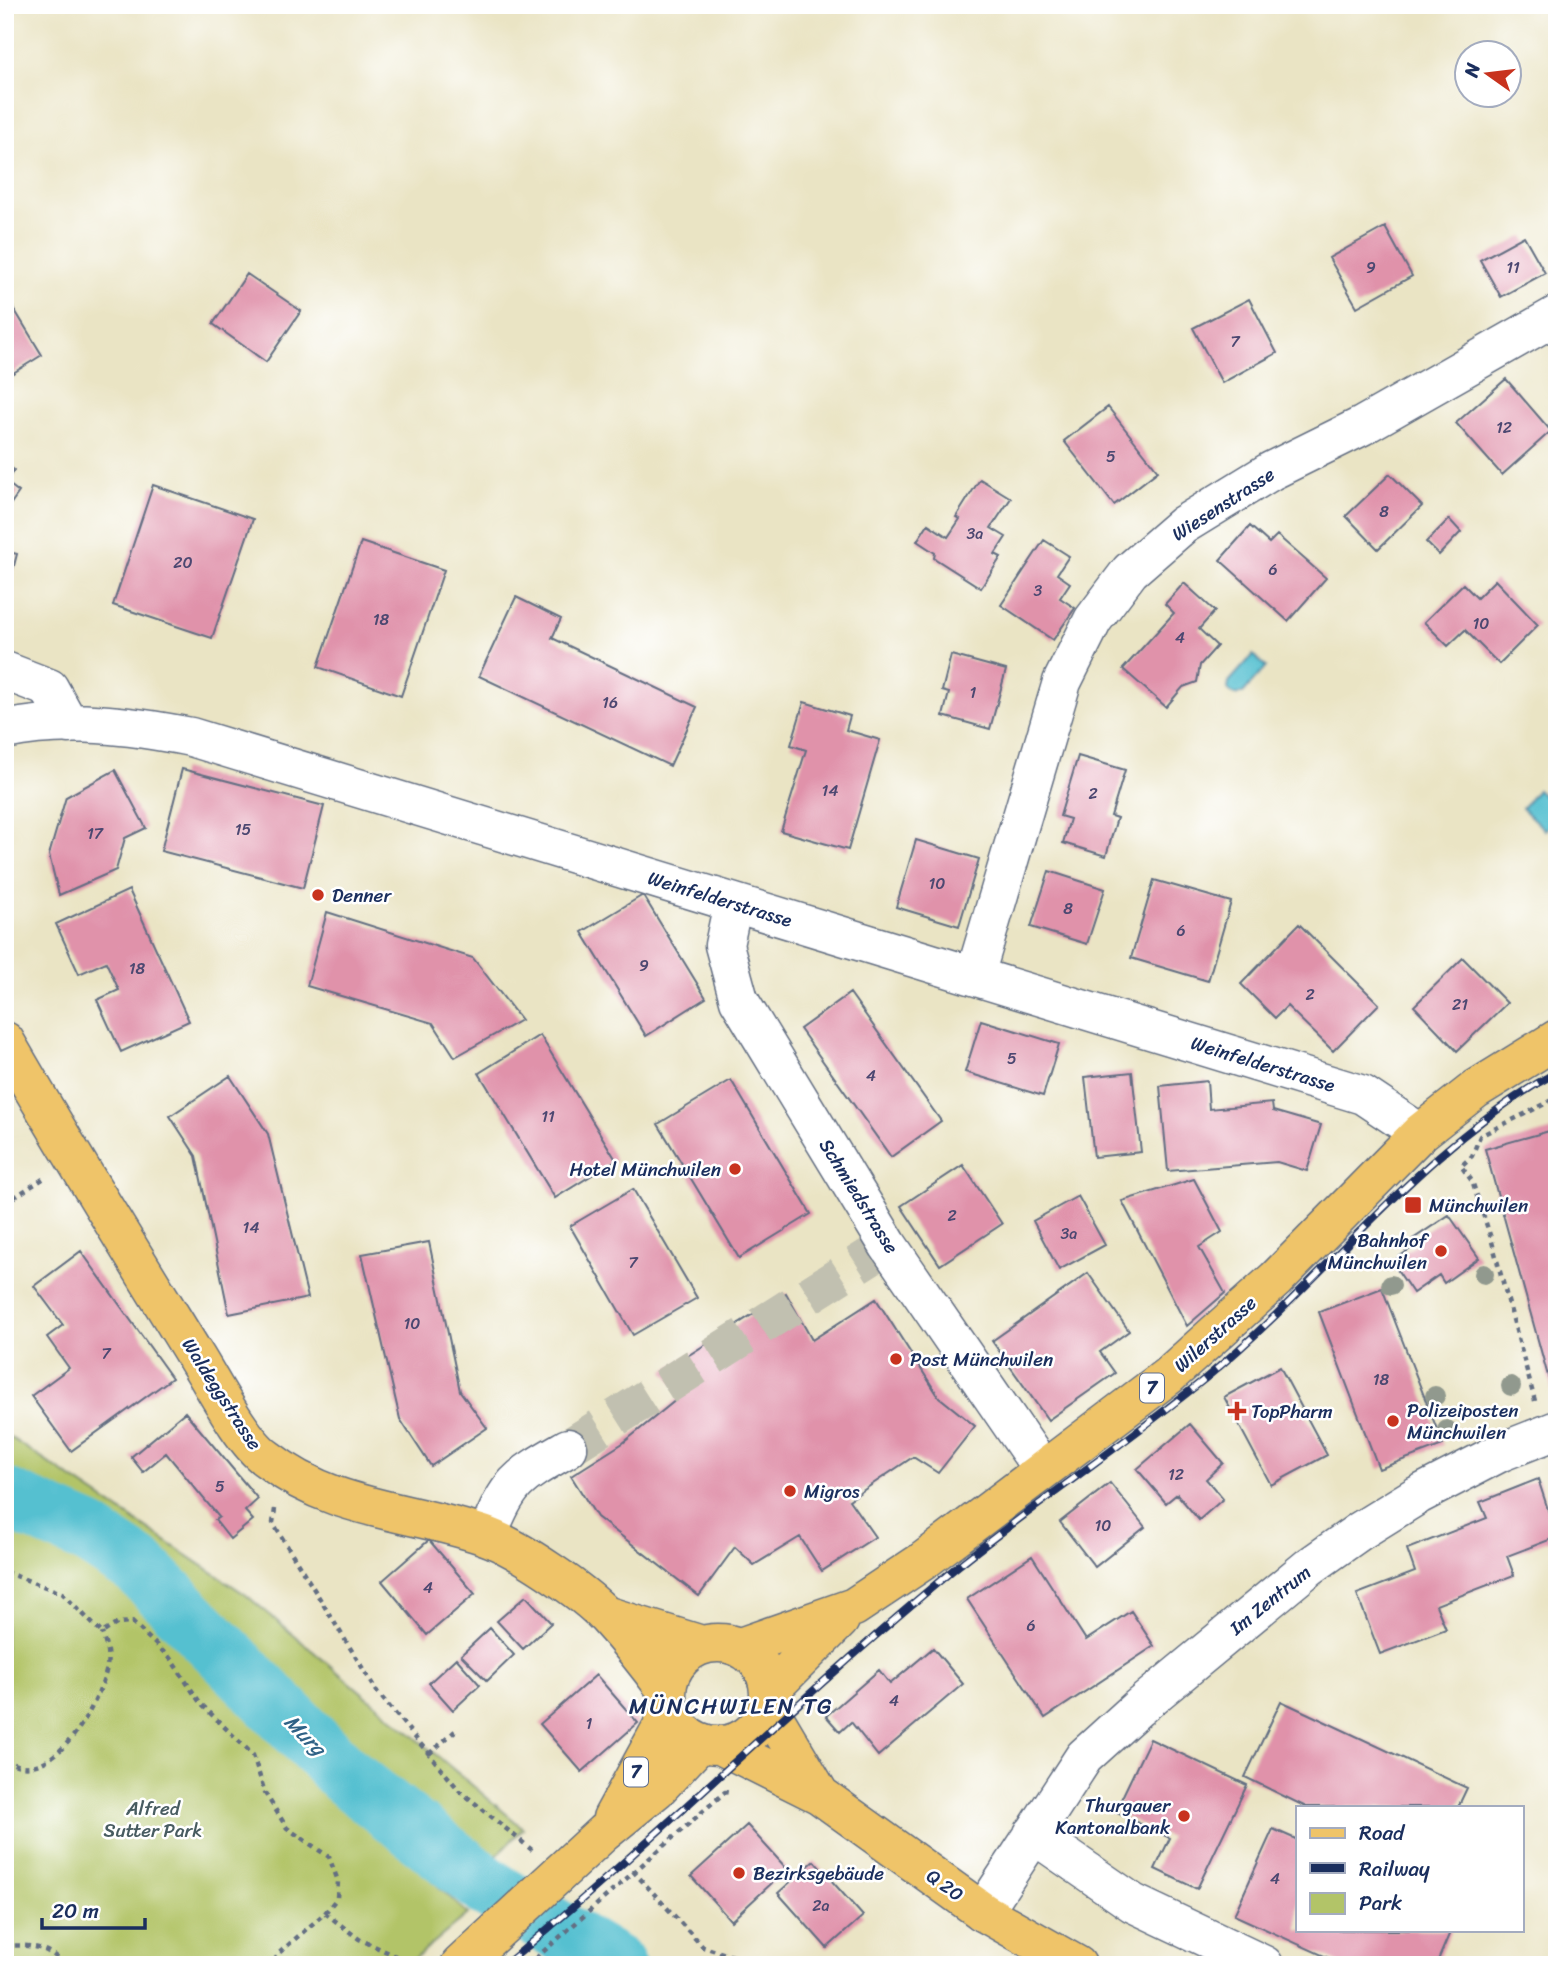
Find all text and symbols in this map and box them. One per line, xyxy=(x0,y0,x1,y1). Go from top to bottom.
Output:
north arrow xyxy=(1454,38,1524,108)
text: N xyxy=(1454,59,1490,81)
house number: 9 xyxy=(1366,253,1376,282)
house number: 11 xyxy=(1506,253,1520,282)
house number: 7 xyxy=(1230,327,1240,356)
house number: 12 xyxy=(1496,413,1512,442)
house number: 5 xyxy=(1106,442,1116,471)
street label: Wiesenstrasse xyxy=(1165,458,1281,550)
house number: 8 xyxy=(1379,497,1389,526)
house number: 3a xyxy=(967,519,983,548)
house number: 20 xyxy=(173,548,193,577)
house number: 6 xyxy=(1268,555,1278,584)
house number: 3 xyxy=(1034,576,1043,605)
house number: 18 xyxy=(373,605,390,634)
house number: 10 xyxy=(1473,609,1489,638)
house number: 4 xyxy=(1175,623,1185,652)
house number: 1 xyxy=(970,678,977,707)
house number: 16 xyxy=(602,688,618,717)
house number: 14 xyxy=(822,776,838,805)
house number: 2 xyxy=(1088,779,1098,808)
house number: 15 xyxy=(235,815,252,844)
house number: 17 xyxy=(87,819,104,848)
street label: Weinfelderstrasse xyxy=(644,861,796,937)
house number: 10 xyxy=(929,869,945,898)
place label: Denner xyxy=(332,879,392,912)
marker: Denner xyxy=(310,887,326,903)
house number: 8 xyxy=(1063,894,1073,923)
house number: 6 xyxy=(1176,916,1186,945)
house number: 9 xyxy=(639,951,649,980)
house number: 18 xyxy=(129,954,146,983)
house number: 2 xyxy=(1305,980,1315,1009)
house number: 21 xyxy=(1452,990,1468,1019)
street label: Weinfelderstrasse xyxy=(1187,1026,1339,1102)
house number: 5 xyxy=(1007,1044,1017,1073)
house number: 4 xyxy=(866,1061,876,1090)
house number: 11 xyxy=(541,1102,555,1131)
street label: Schmiedstrasse xyxy=(810,1132,908,1260)
place label: Hotel Münchwilen xyxy=(569,1153,721,1186)
marker: Hotel Münchwilen xyxy=(727,1161,743,1177)
place label: Münchwilen xyxy=(1429,1189,1528,1222)
marker: Münchwilen xyxy=(1403,1195,1423,1215)
house number: 2 xyxy=(947,1201,957,1230)
house number: 14 xyxy=(243,1213,259,1242)
house number: 3a xyxy=(1061,1219,1077,1248)
place label: Bahnhof Münchwilen xyxy=(1328,1224,1430,1279)
marker: Bahnhof Münchwilen xyxy=(1433,1243,1449,1259)
house number: 7 xyxy=(628,1248,638,1277)
street label: Wilerstrasse xyxy=(1166,1287,1264,1381)
house number: 10 xyxy=(404,1309,420,1338)
street label: Waldeggstrasse xyxy=(173,1331,271,1457)
house number: 7 xyxy=(101,1339,111,1368)
place label: Post Münchwilen xyxy=(910,1343,1053,1376)
marker: Post Münchwilen xyxy=(888,1351,904,1367)
house number: 18 xyxy=(1373,1365,1390,1394)
road number: 7 xyxy=(1140,1373,1164,1402)
place label: Polizeiposten Münchwilen xyxy=(1407,1394,1518,1449)
place label: TopPharm xyxy=(1251,1395,1333,1428)
marker: TopPharm xyxy=(1229,1403,1245,1419)
marker: Polizeiposten Münchwilen xyxy=(1385,1413,1401,1429)
house number: 12 xyxy=(1168,1460,1184,1489)
house number: 5 xyxy=(215,1472,225,1501)
place label: Migros xyxy=(804,1475,860,1508)
marker: Migros xyxy=(782,1483,798,1499)
house number: 10 xyxy=(1095,1511,1111,1540)
street label: Im Zentrum xyxy=(1221,1556,1318,1644)
house number: 4 xyxy=(423,1573,433,1602)
house number: 6 xyxy=(1026,1611,1036,1640)
district label: MÜNCHWILEN TG xyxy=(629,1686,833,1727)
house number: 4 xyxy=(889,1686,899,1715)
water label: Murg xyxy=(275,1705,337,1767)
house number: 1 xyxy=(586,1709,593,1738)
road number: 7 xyxy=(624,1758,648,1786)
place label: Thurgauer Kantonalbank xyxy=(1055,1789,1171,1844)
park label: Alfred Sutter Park xyxy=(104,1792,202,1847)
legend xyxy=(1296,1806,1524,1932)
marker: Thurgauer Kantonalbank xyxy=(1176,1808,1192,1824)
text: Road xyxy=(1359,1814,1406,1852)
text: Railway xyxy=(1359,1850,1430,1888)
place label: Bezirksgebäude xyxy=(753,1857,884,1890)
street label: Q 20 xyxy=(919,1860,971,1910)
house number: 4 xyxy=(1270,1864,1280,1893)
marker: Bezirksgebäude xyxy=(731,1865,747,1881)
text: Park xyxy=(1359,1884,1402,1922)
scale bar xyxy=(42,1886,145,1930)
house number: 2a xyxy=(812,1891,830,1920)
text: 20 m xyxy=(52,1892,99,1930)

